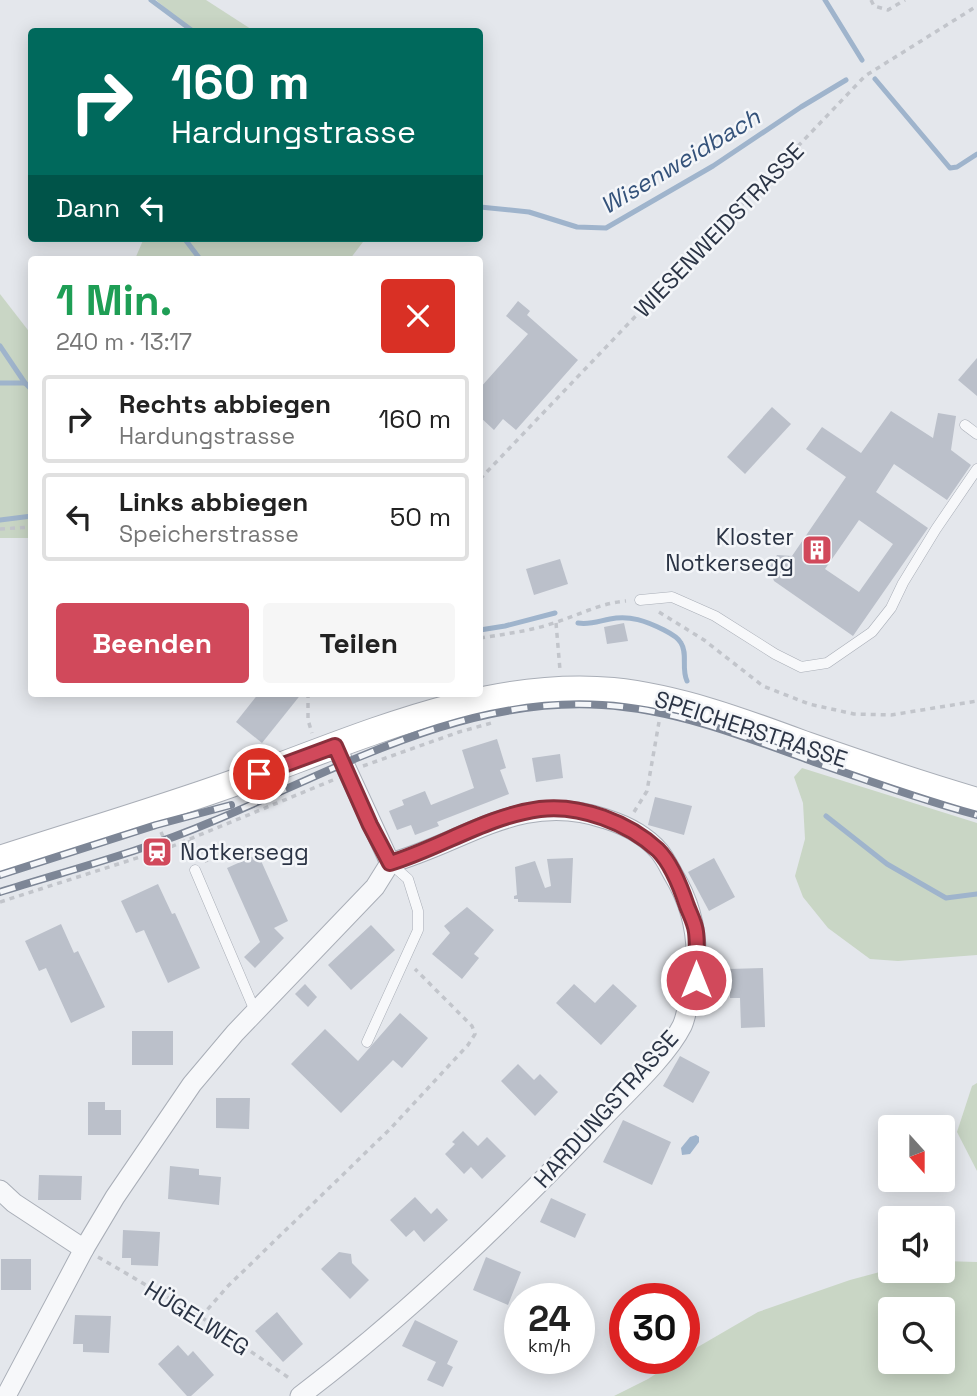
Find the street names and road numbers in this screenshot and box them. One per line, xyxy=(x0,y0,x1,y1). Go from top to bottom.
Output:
street label: WIESENWEIDSTRASSE xyxy=(628,136,810,324)
street label: SPEICHERSTRASSE xyxy=(651,684,851,774)
street label: HARDUNGSTRASSE xyxy=(527,1024,685,1194)
street label: HÜGELWEG xyxy=(139,1274,255,1362)

